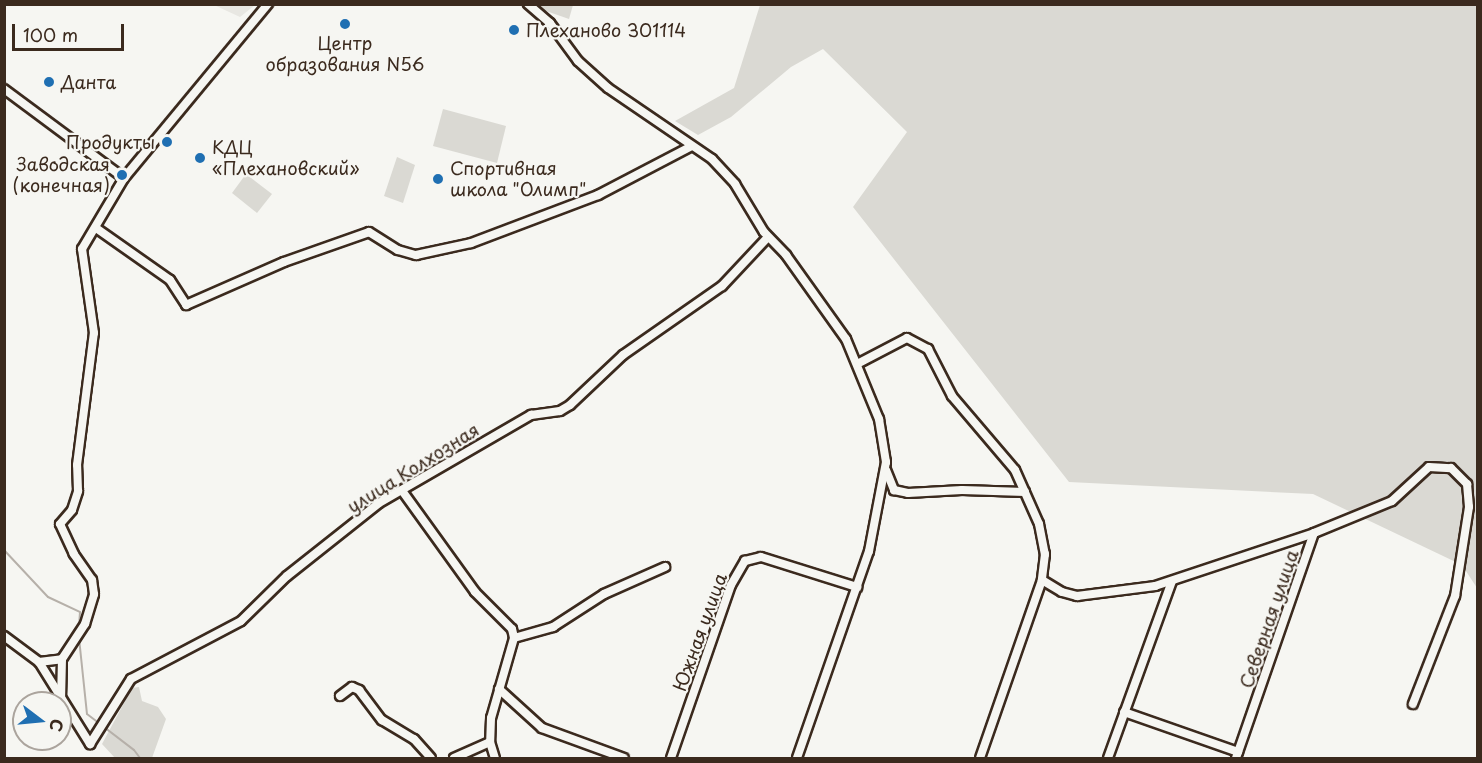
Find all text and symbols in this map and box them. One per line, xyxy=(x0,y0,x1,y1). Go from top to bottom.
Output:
scale bar xyxy=(15,12,128,50)
marker: Центр образования N56 xyxy=(338,17,352,31)
place label: Плеханово 301114 xyxy=(526,19,686,41)
text: 100 m xyxy=(23,21,78,48)
marker: Плеханово 301114 xyxy=(507,23,521,37)
place label: Центр образования N56 xyxy=(265,33,425,76)
place label: Данта xyxy=(61,71,116,93)
marker: Данта xyxy=(42,75,56,89)
place label: Продукты xyxy=(66,131,155,153)
marker: Продукты xyxy=(160,135,174,149)
place label: КДЦ «Плехановский» xyxy=(212,137,360,180)
marker: КДЦ «Плехановский» xyxy=(193,151,207,165)
place label: Заводская (конечная) xyxy=(12,154,110,196)
place label: Спортивная школа "Олимп" xyxy=(450,158,587,201)
marker: Заводская (конечная) xyxy=(115,168,129,182)
marker: Спортивная школа "Олимп" xyxy=(431,172,445,186)
street label: улица Колхозная xyxy=(343,418,483,518)
street label: Северная улица xyxy=(1235,547,1303,691)
street label: Южная улица xyxy=(669,570,731,694)
north arrow xyxy=(12,691,72,751)
text: С xyxy=(44,716,71,735)

